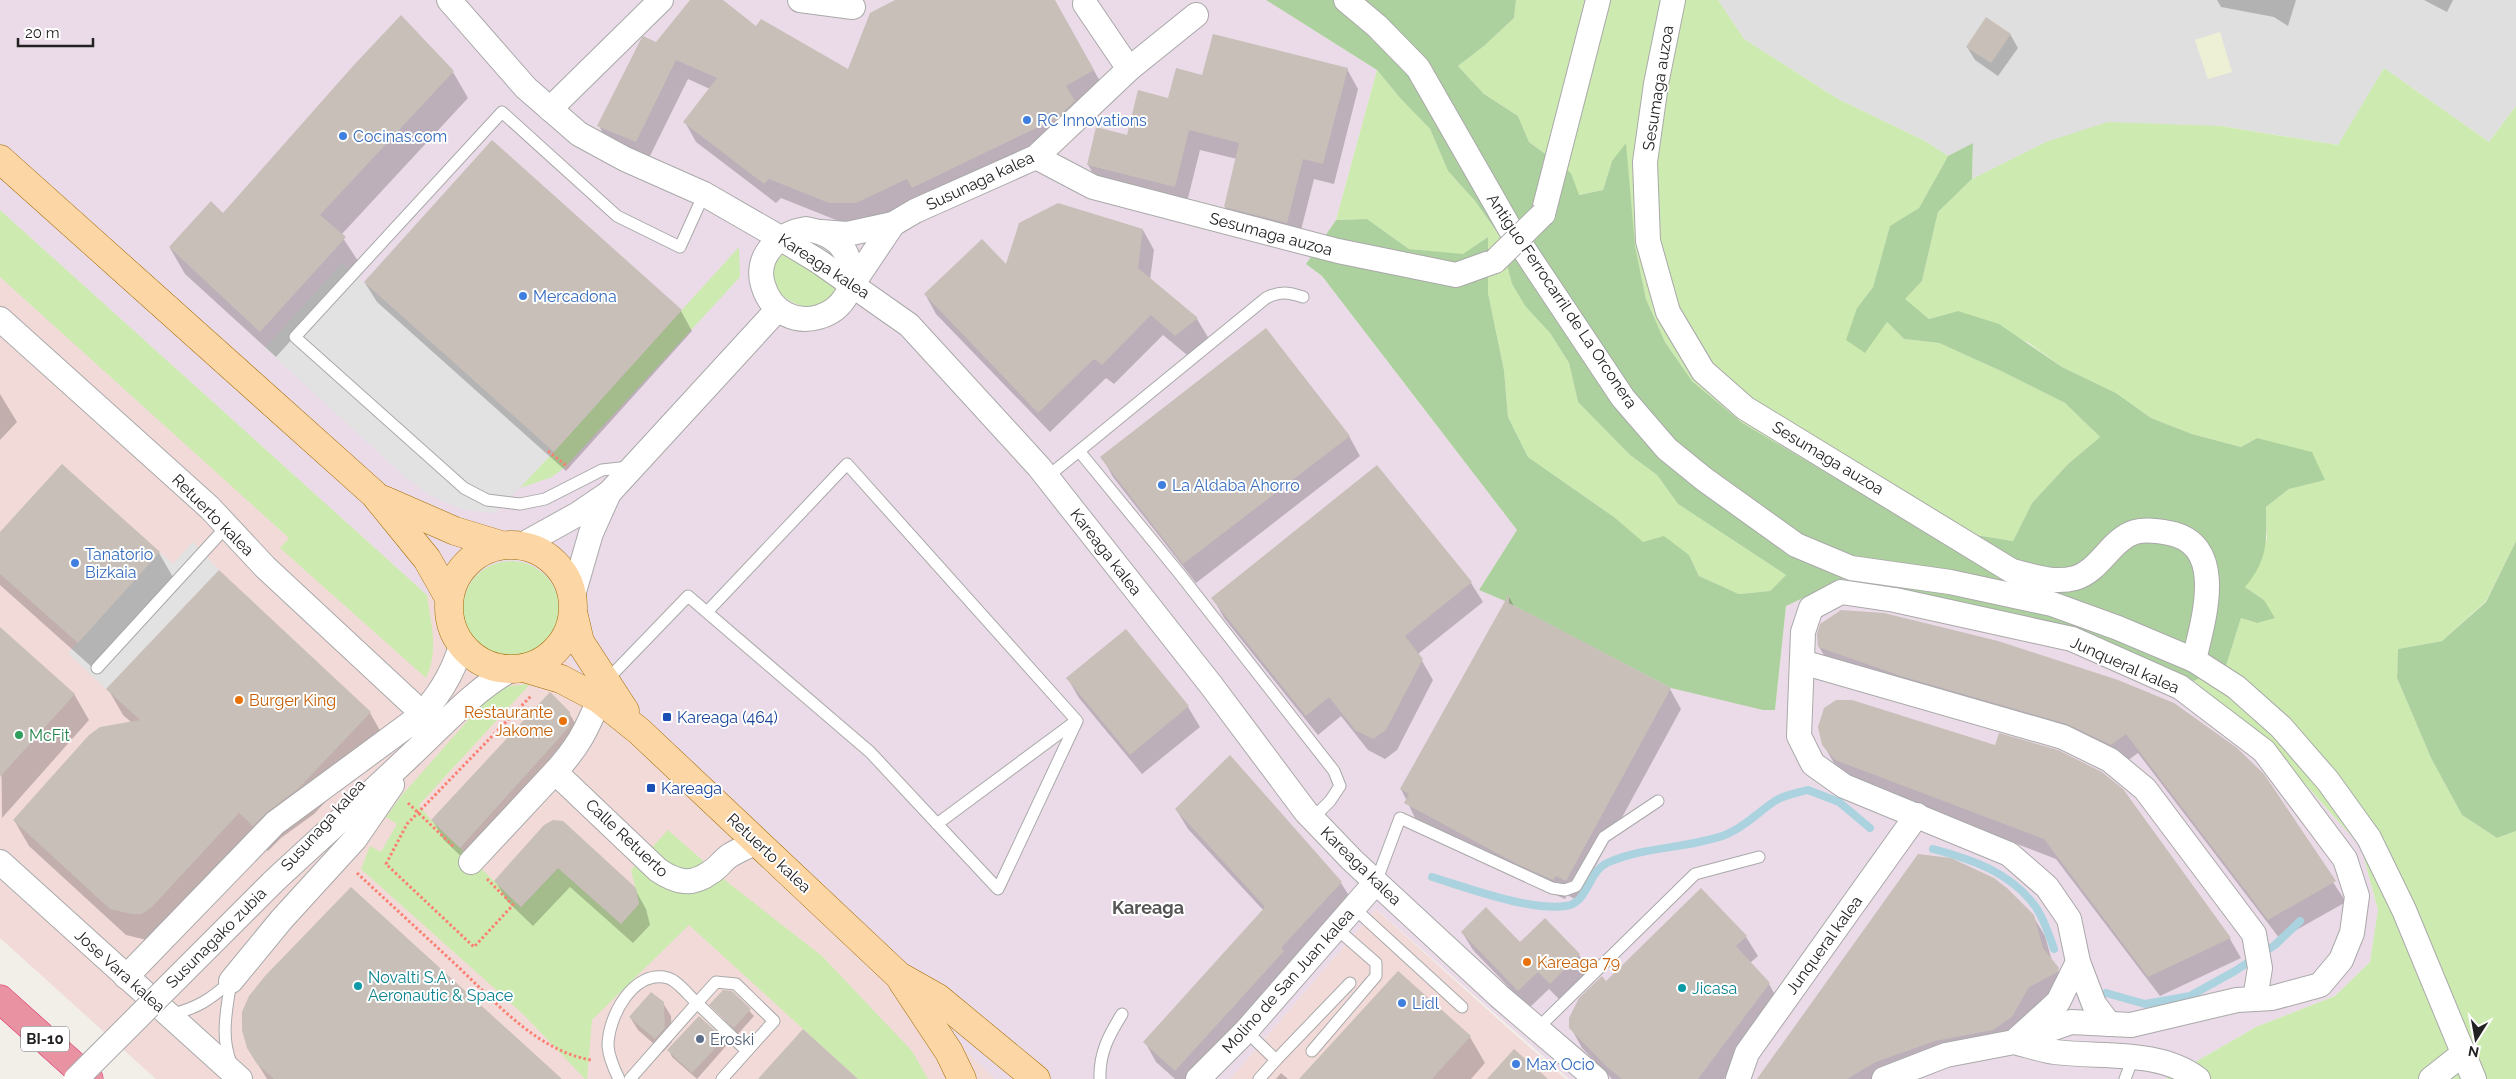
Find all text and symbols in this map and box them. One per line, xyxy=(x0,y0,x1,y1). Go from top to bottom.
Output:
scale bar xyxy=(18,15,92,47)
text: 20 m xyxy=(25,24,60,42)
street label: Sesumaga auzoa xyxy=(1639,24,1677,152)
place label: RC Innovations xyxy=(1037,111,1147,130)
marker: RC Innovations xyxy=(1021,114,1033,126)
place label: Cocinas.com xyxy=(353,127,447,146)
marker: Cocinas.com xyxy=(337,130,349,142)
street label: Susunaga kalea xyxy=(923,148,1037,214)
street label: Antiguo Ferrocarril de La Orconera xyxy=(1483,190,1641,412)
street label: Sesumaga auzoa xyxy=(1207,208,1335,260)
street label: Kareaga kalea xyxy=(775,229,873,303)
place label: Mercadona xyxy=(533,287,617,306)
marker: Mercadona xyxy=(517,290,529,302)
street label: Sesumaga auzoa xyxy=(1769,417,1887,499)
street label: Retuerto kalea xyxy=(168,470,258,560)
place label: La Aldaba Ahorro xyxy=(1172,476,1300,495)
marker: La Aldaba Ahorro xyxy=(1156,479,1168,491)
street label: Kareaga kalea xyxy=(1066,505,1146,599)
place label: Tanatorio Bizkaia xyxy=(85,545,153,582)
marker: Tanatorio Bizkaia xyxy=(69,557,81,569)
street label: Junqueral kalea xyxy=(2068,633,2182,697)
place label: Burger King xyxy=(249,691,336,710)
marker: Burger King xyxy=(233,694,245,706)
place label: Restaurante Jakome xyxy=(464,703,553,740)
place label: Kareaga (464) xyxy=(677,708,778,727)
marker: Kareaga (464) xyxy=(661,711,673,723)
marker: Restaurante Jakome xyxy=(557,715,569,727)
place label: McFit xyxy=(29,726,71,745)
marker: McFit xyxy=(13,729,25,741)
street label: Susunaga kalea xyxy=(277,775,369,875)
place label: Kareaga xyxy=(661,779,722,798)
marker: Kareaga xyxy=(645,782,657,794)
street label: Calle Retuerto xyxy=(582,795,672,881)
street label: Retuerto kalea xyxy=(723,809,815,897)
street label: Kareaga kalea xyxy=(1317,823,1405,909)
street label: Susunagako zubia xyxy=(162,884,270,992)
street label: Junqueral kalea xyxy=(1782,892,1866,998)
district label: Kareaga xyxy=(1112,897,1184,918)
street label: Molino de San Juan kalea xyxy=(1218,905,1358,1057)
street label: Jose Vara kalea xyxy=(71,926,169,1016)
place label: Kareaga 79 xyxy=(1537,953,1620,972)
marker: Kareaga 79 xyxy=(1521,956,1533,968)
place label: Novalti S.A . Aeronautic & Space xyxy=(368,968,513,1005)
place label: Jicasa xyxy=(1692,979,1737,998)
marker: Novalti S.A . Aeronautic & Space xyxy=(352,980,364,992)
marker: Jicasa xyxy=(1676,982,1688,994)
place label: Lidl xyxy=(1412,994,1440,1013)
marker: Lidl xyxy=(1396,997,1408,1009)
north arrow xyxy=(2451,1014,2501,1064)
road number: BI-10 xyxy=(21,1026,69,1052)
place label: Eroski xyxy=(710,1030,754,1049)
marker: Eroski xyxy=(694,1033,706,1045)
text: N xyxy=(2467,1043,2480,1061)
place label: Max Ocio xyxy=(1526,1055,1595,1074)
marker: Max Ocio xyxy=(1510,1058,1522,1070)

